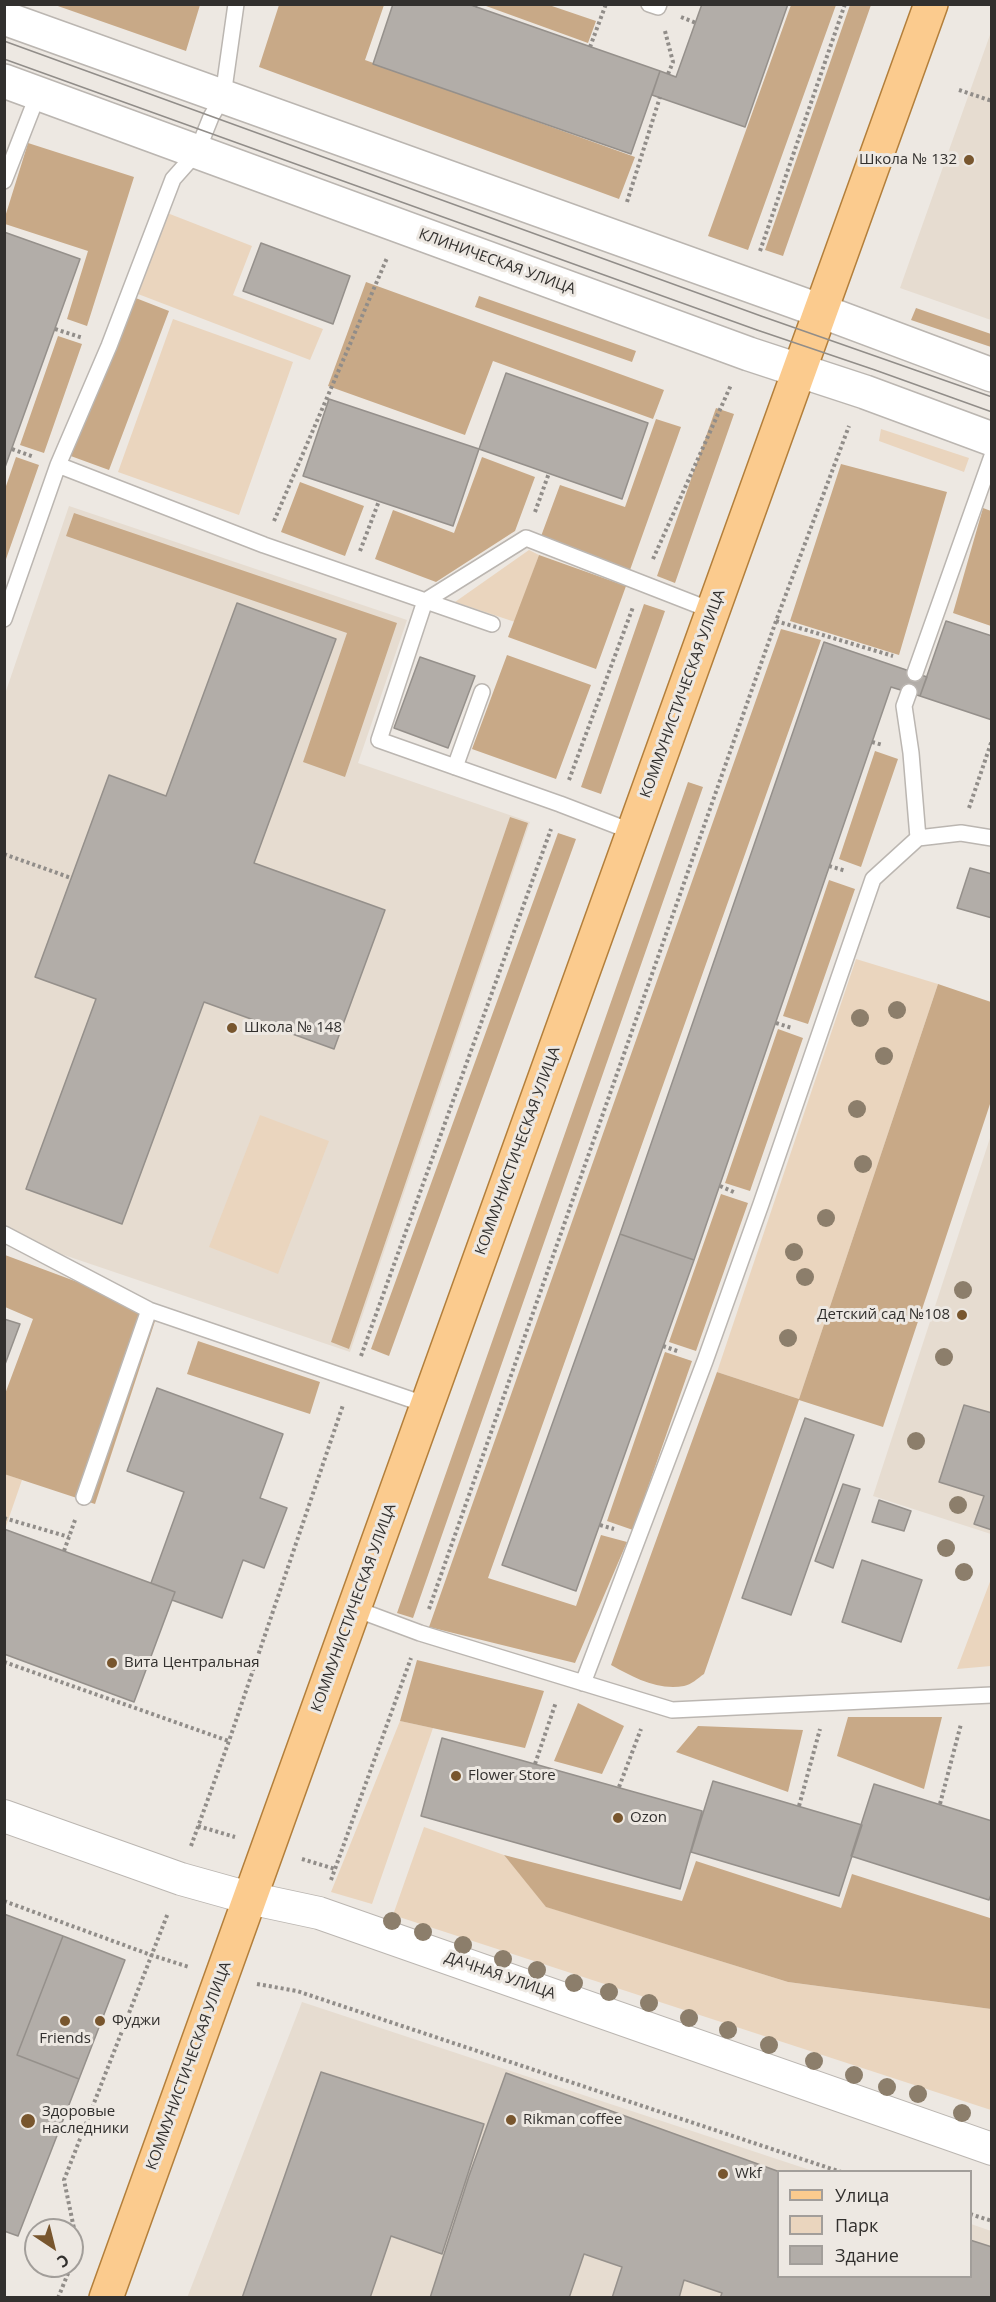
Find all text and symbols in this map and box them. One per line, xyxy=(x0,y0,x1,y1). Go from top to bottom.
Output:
place label: Школа № 132 xyxy=(859,151,957,169)
marker: Школа № 132 xyxy=(962,153,976,167)
street label: КЛИНИЧЕСКАЯ УЛИЦА xyxy=(416,225,578,299)
street label: КОММУНИСТИЧЕСКАЯ УЛИЦА xyxy=(637,587,729,801)
place label: Школа № 148 xyxy=(244,1019,342,1037)
marker: Школа № 148 xyxy=(225,1021,239,1035)
street label: КОММУНИСТИЧЕСКАЯ УЛИЦА xyxy=(472,1044,564,1258)
place label: Детский сад №108 xyxy=(817,1306,950,1324)
marker: Детский сад №108 xyxy=(955,1308,969,1322)
street label: КОММУНИСТИЧЕСКАЯ УЛИЦА xyxy=(308,1501,400,1715)
place label: Вита Центральная xyxy=(124,1654,260,1672)
marker: Вита Центральная xyxy=(105,1656,119,1670)
place label: Flower Store xyxy=(468,1767,556,1785)
marker: Flower Store xyxy=(449,1769,463,1783)
place label: Ozon xyxy=(630,1809,667,1827)
marker: Ozon xyxy=(611,1811,625,1825)
street label: ДАЧНАЯ УЛИЦА xyxy=(442,1949,558,2003)
street label: КОММУНИСТИЧЕСКАЯ УЛИЦА xyxy=(143,1959,235,2173)
place label: Фуджи xyxy=(112,2012,161,2030)
marker: Friends xyxy=(58,2014,72,2028)
marker: Фуджи xyxy=(93,2014,107,2028)
place label: Friends xyxy=(39,2030,91,2048)
place label: Здоровые наследники xyxy=(42,2103,129,2138)
place label: Rikman coffee xyxy=(523,2111,622,2129)
marker: Здоровые наследники xyxy=(19,2112,37,2130)
marker: Rikman coffee xyxy=(504,2113,518,2127)
place label: Wkf xyxy=(735,2165,762,2183)
marker: Wkf xyxy=(716,2167,730,2181)
legend xyxy=(777,2170,972,2278)
text: Улица xyxy=(835,2183,889,2207)
text: Парк xyxy=(835,2213,878,2237)
north arrow xyxy=(24,2218,84,2278)
text: Здание xyxy=(835,2243,899,2267)
text: С xyxy=(53,2249,74,2273)

